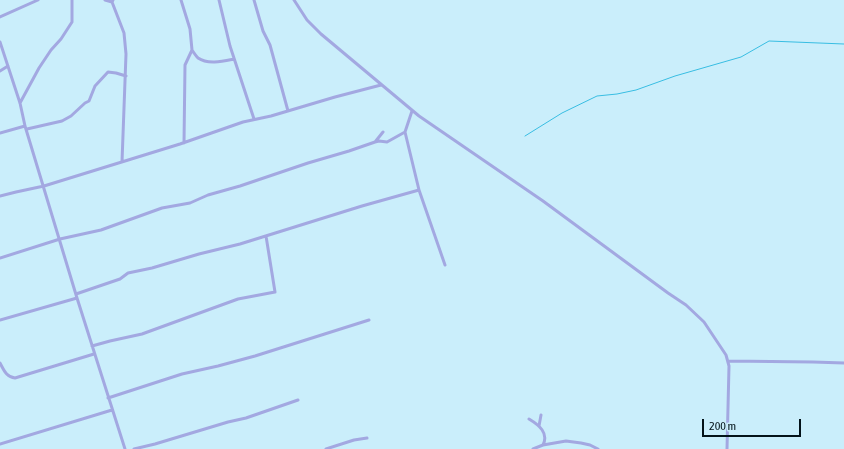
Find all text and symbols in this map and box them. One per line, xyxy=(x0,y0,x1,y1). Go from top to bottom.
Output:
scale bar xyxy=(704,411,803,437)
text: 200 m xyxy=(709,419,736,433)

